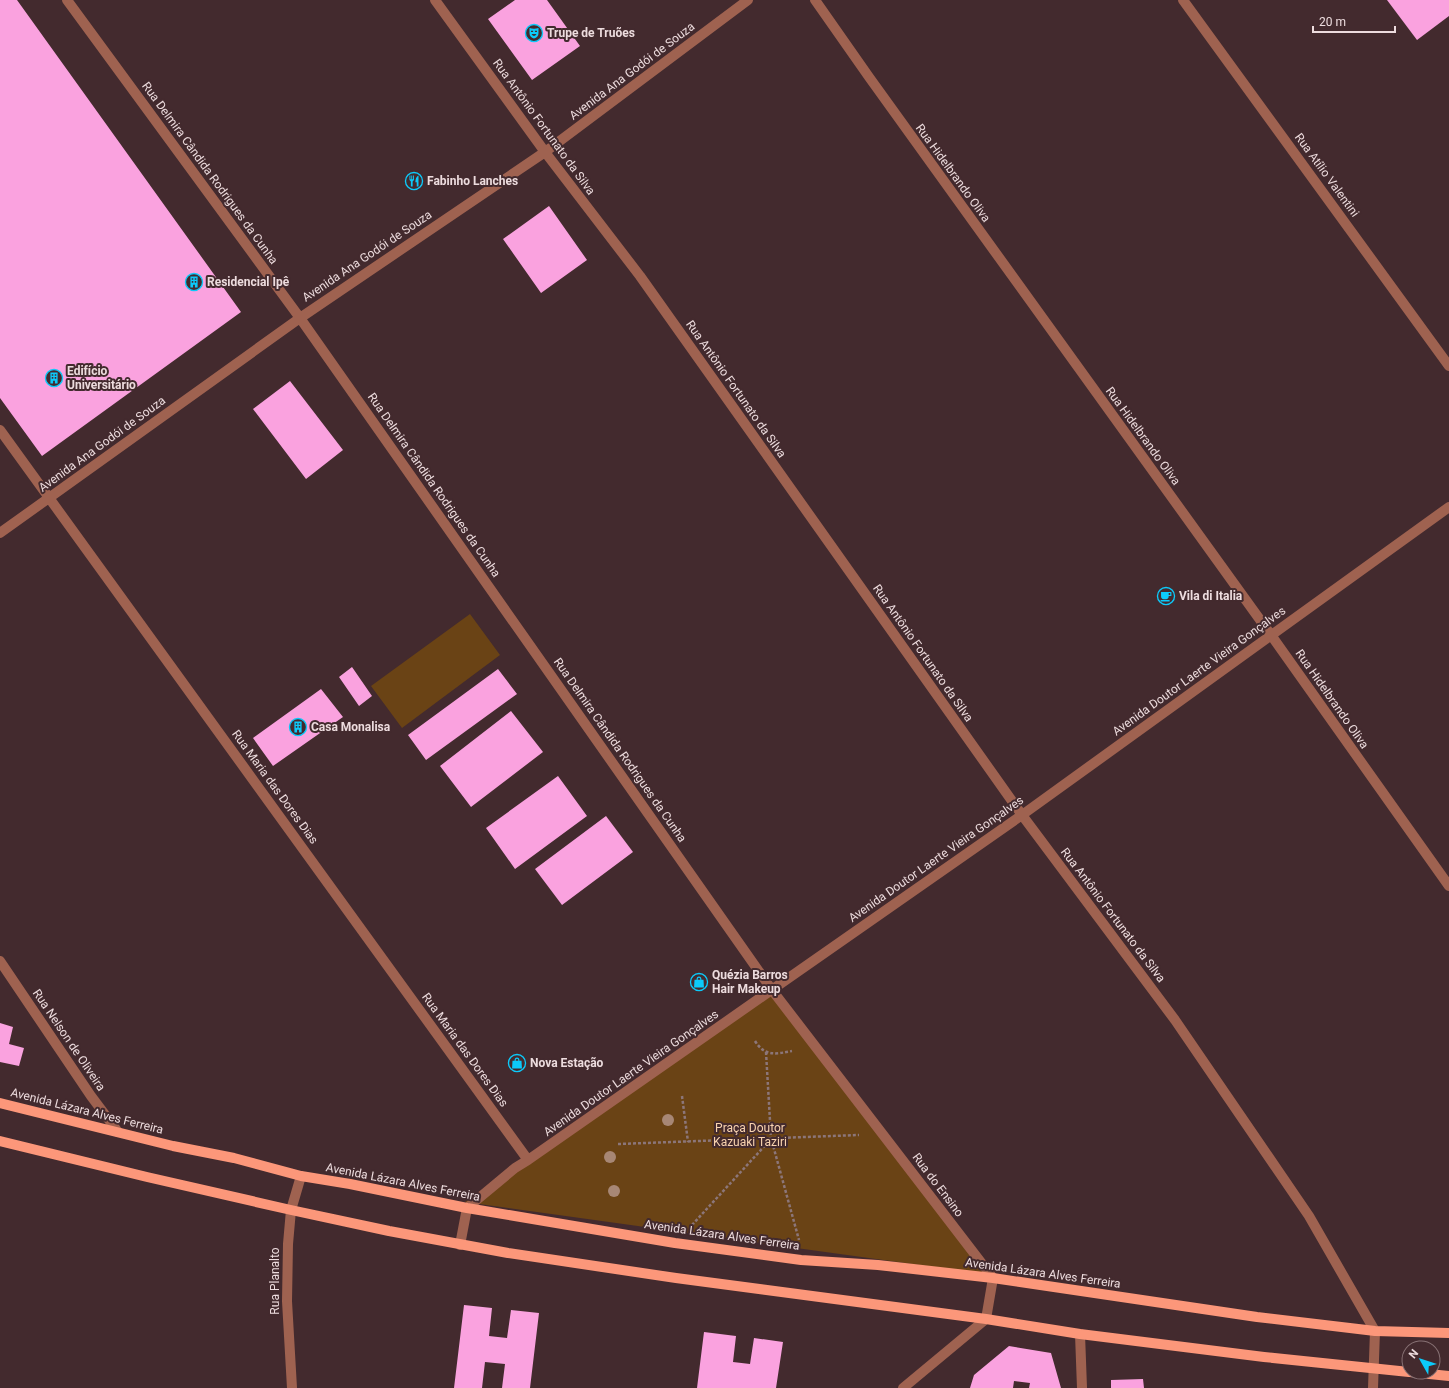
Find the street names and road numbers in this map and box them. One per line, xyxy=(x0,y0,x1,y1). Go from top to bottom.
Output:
street label: Avenida Ana Godói de Souza xyxy=(567,19,697,123)
street label: Rua Antônio Fortunato da Silva xyxy=(490,56,598,198)
street label: Rua Delmira Cândida Rodrigues da Cunha xyxy=(139,79,281,267)
street label: Rua Hidelbrando Oliva xyxy=(913,121,993,225)
street label: Rua Atílio Valentini xyxy=(1292,130,1362,220)
street label: Avenida Ana Godói de Souza xyxy=(300,207,434,305)
street label: Rua Antônio Fortunato da Silva xyxy=(683,318,789,460)
street label: Rua Hidelbrando Oliva xyxy=(1103,384,1183,488)
street label: Rua Delmira Cândida Rodrigues da Cunha xyxy=(365,390,503,580)
street label: Avenida Ana Godói de Souza xyxy=(36,393,168,495)
street label: Rua Antônio Fortunato da Silva xyxy=(870,582,976,724)
street label: Avenida Doutor Laerte Vieira Gonçalves xyxy=(1110,604,1288,738)
street label: Rua Hidelbrando Oliva xyxy=(1293,647,1371,751)
street label: Rua Delmira Cândida Rodrigues da Cunha xyxy=(551,655,689,845)
street label: Rua Maria das Dores Dias xyxy=(229,727,321,847)
street label: Avenida Doutor Laerte Vieira Gonçalves xyxy=(846,793,1026,925)
street label: Rua Antônio Fortunato da Silva xyxy=(1058,845,1168,985)
street label: Rua Nelson de Oliveira xyxy=(30,987,108,1093)
street label: Rua Maria das Dores Dias xyxy=(419,990,511,1110)
street label: Avenida Doutor Laerte Vieira Gonçalves xyxy=(541,1007,721,1139)
street label: Avenida Lázara Alves Ferreira xyxy=(9,1085,165,1137)
street label: Rua do Ensino xyxy=(909,1150,967,1220)
street label: Avenida Lázara Alves Ferreira xyxy=(325,1160,481,1204)
street label: Avenida Lázara Alves Ferreira xyxy=(643,1217,801,1253)
street label: Rua Planalto xyxy=(268,1247,282,1315)
street label: Avenida Lázara Alves Ferreira xyxy=(964,1255,1122,1291)

